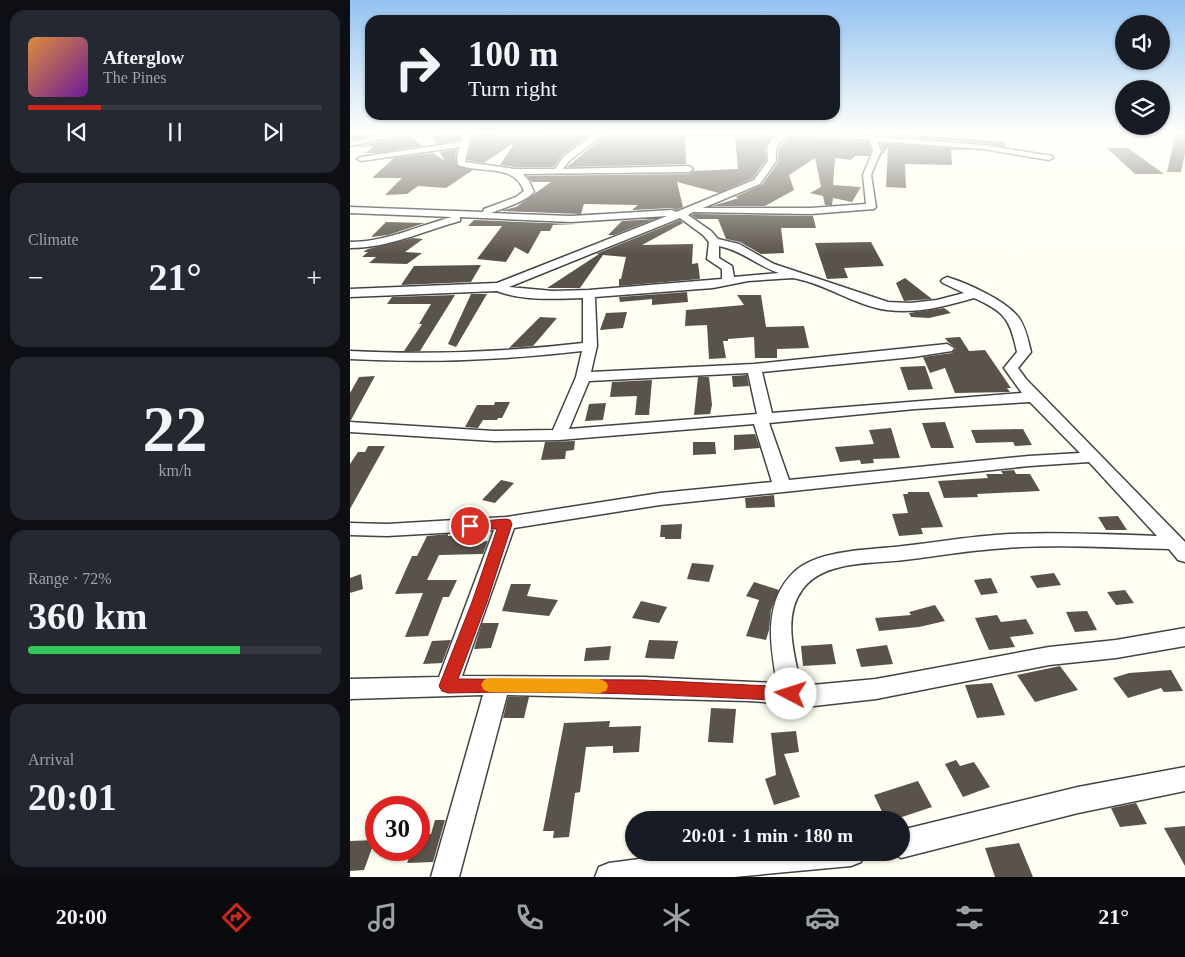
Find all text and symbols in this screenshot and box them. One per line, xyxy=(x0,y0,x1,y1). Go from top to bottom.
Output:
map controls xyxy=(1115,15,1170,135)
button: sound xyxy=(1115,15,1170,70)
icon: right xyxy=(385,35,450,100)
text: 100 m xyxy=(468,35,558,74)
text: Afterglow xyxy=(103,47,184,68)
text: The Pines xyxy=(103,69,167,86)
text: Turn right xyxy=(468,76,557,101)
button: layers xyxy=(1115,80,1170,135)
icon: previous xyxy=(63,118,91,146)
icon: pause xyxy=(161,118,189,146)
icon: next xyxy=(259,118,287,146)
text: Climate xyxy=(28,231,79,248)
text: 21° xyxy=(148,256,202,298)
text: − xyxy=(28,262,44,293)
text: + xyxy=(306,262,322,293)
text: 22 xyxy=(143,393,208,465)
text: km/h xyxy=(159,462,191,479)
pin xyxy=(449,505,491,547)
icon: arrive xyxy=(456,512,484,540)
text: Range · 72% xyxy=(28,570,112,587)
text: 360 km xyxy=(28,595,147,637)
position arrow xyxy=(764,667,816,719)
text: Arrival xyxy=(28,751,74,768)
text: 20:01 xyxy=(28,776,117,818)
speed limit sign: 30 xyxy=(365,796,430,861)
text: 20:01 · 1 min · 180 m xyxy=(682,825,853,846)
icon: directions xyxy=(219,900,254,935)
icon: music xyxy=(365,900,400,935)
icon: phone xyxy=(512,900,547,935)
icon: climate xyxy=(659,900,694,935)
icon: car xyxy=(805,900,840,935)
icon: filters xyxy=(952,900,987,935)
text: 20:00 xyxy=(56,904,107,929)
text: 21° xyxy=(1098,904,1129,929)

